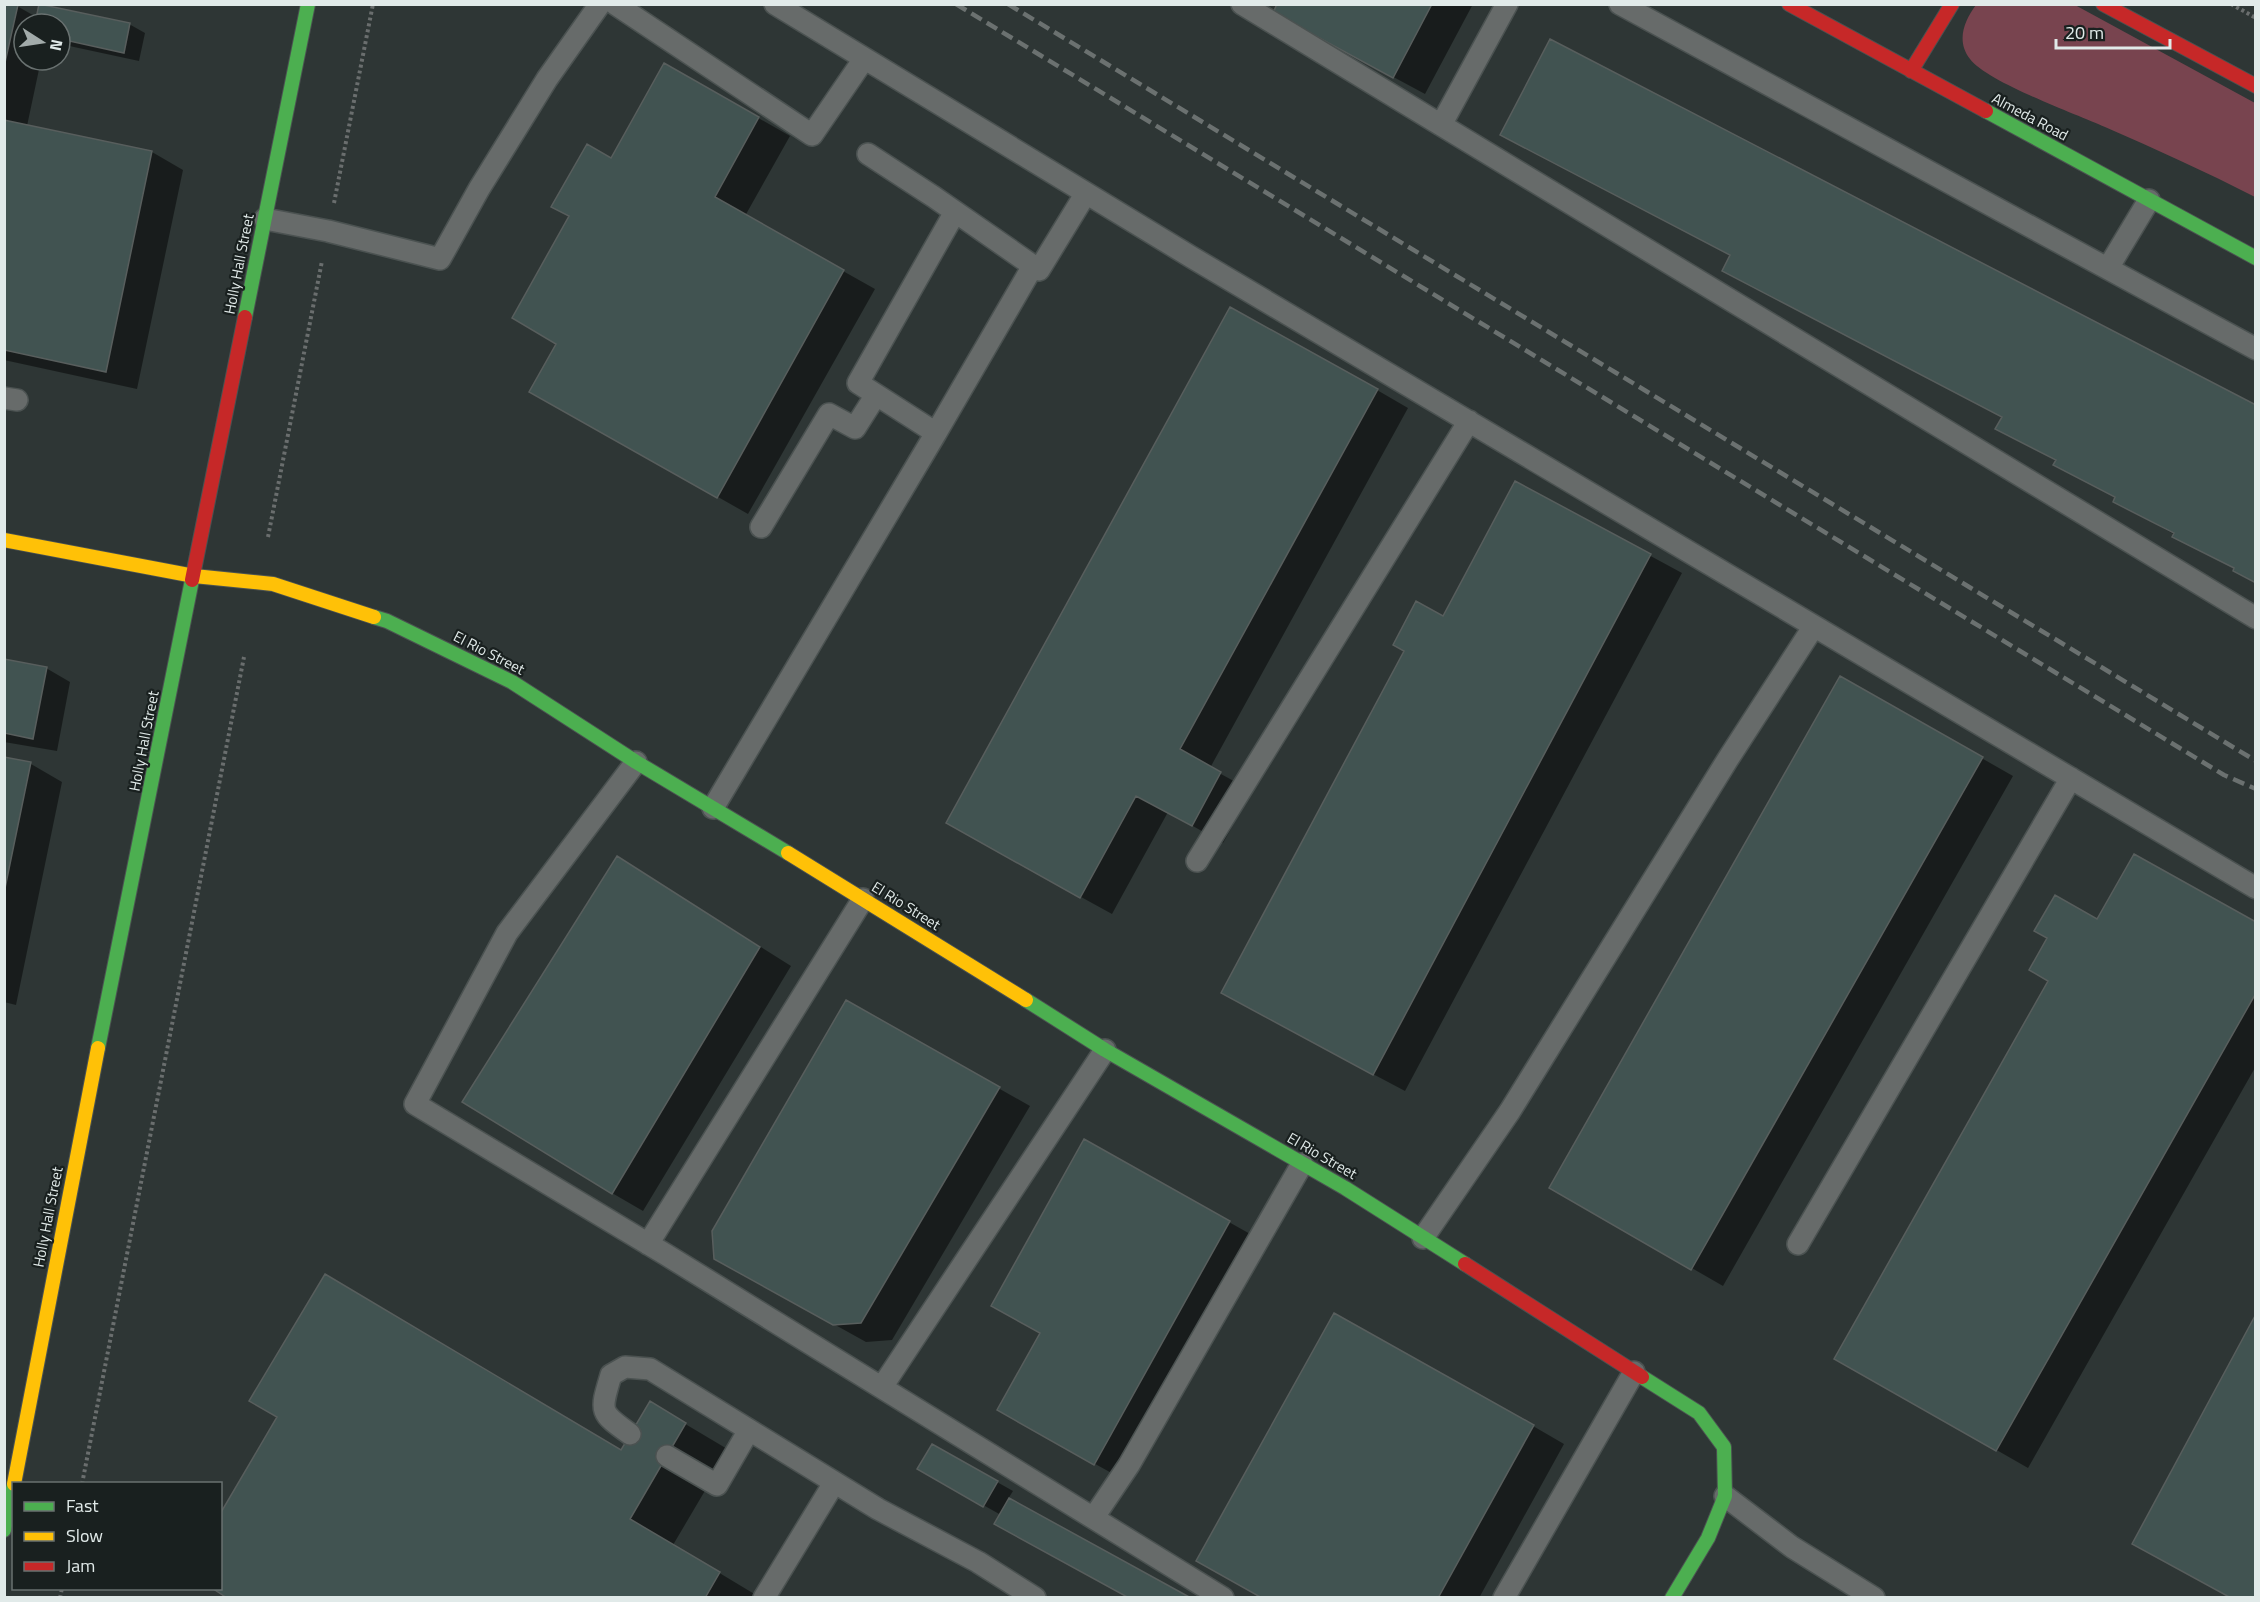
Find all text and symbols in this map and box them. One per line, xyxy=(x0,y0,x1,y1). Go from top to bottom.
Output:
north arrow xyxy=(12,12,72,72)
scale bar xyxy=(2056,12,2170,50)
text: 20 m xyxy=(2065,19,2104,46)
text: N xyxy=(44,37,70,53)
street label: Almeda Road xyxy=(1988,87,2073,146)
street label: Holly Hall Street xyxy=(217,211,260,316)
street label: El Rio Street xyxy=(449,625,530,681)
street label: Holly Hall Street xyxy=(122,688,165,793)
street label: El Rio Street xyxy=(867,875,946,936)
street label: El Rio Street xyxy=(1283,1126,1362,1185)
street label: Holly Hall Street xyxy=(26,1164,69,1269)
legend xyxy=(12,1482,222,1590)
text: Fast xyxy=(66,1492,99,1519)
text: Slow xyxy=(66,1522,103,1549)
text: Jam xyxy=(66,1552,95,1579)

